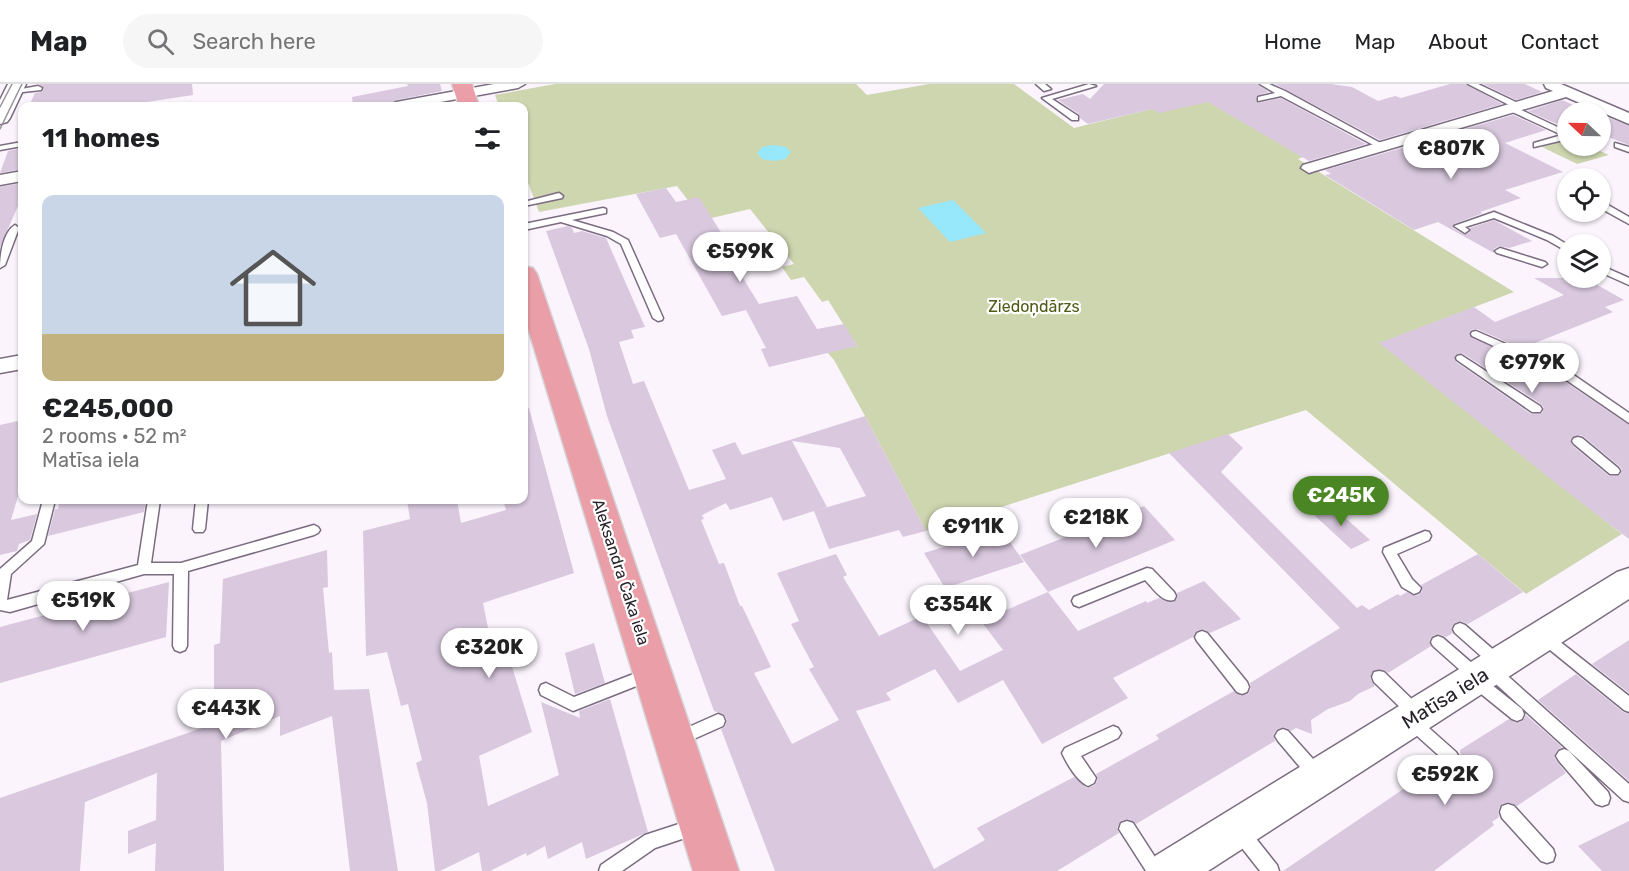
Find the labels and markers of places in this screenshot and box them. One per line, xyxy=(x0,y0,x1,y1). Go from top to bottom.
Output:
pin: €807K xyxy=(1409,129,1493,180)
pin: €599K xyxy=(698,232,782,283)
pin: €979K xyxy=(1490,343,1574,394)
pin: €245K xyxy=(1299,476,1383,527)
pin: €218K xyxy=(1054,498,1138,549)
pin: €911K xyxy=(931,507,1015,558)
pin: €519K xyxy=(41,581,125,632)
pin: €354K xyxy=(916,585,1000,636)
pin: €320K xyxy=(447,628,531,679)
pin: €443K xyxy=(184,689,268,740)
pin: €592K xyxy=(1403,755,1487,806)

